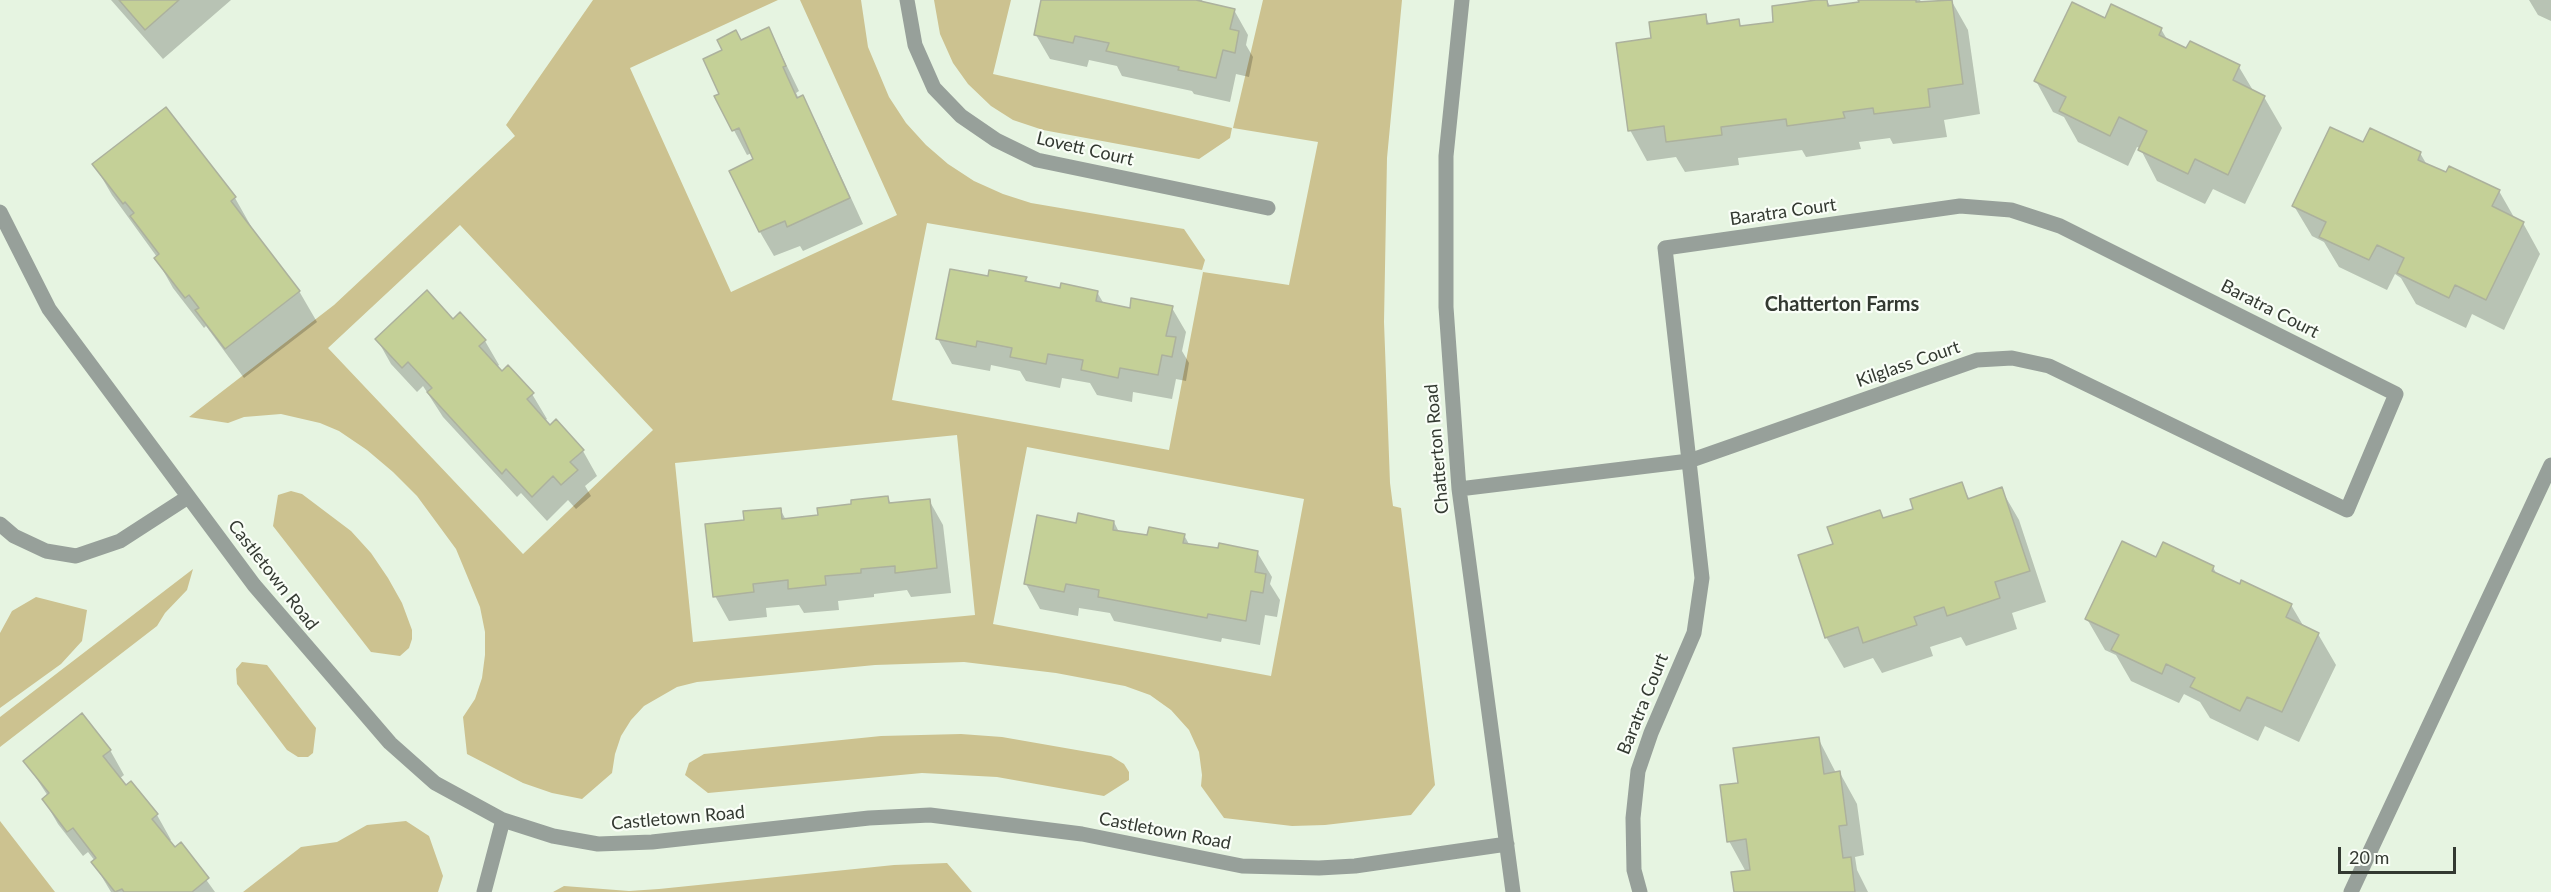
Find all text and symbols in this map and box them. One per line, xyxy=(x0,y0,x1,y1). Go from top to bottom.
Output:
street label: Lovett Court xyxy=(1034,127,1136,171)
street label: Baratra Court xyxy=(1728,194,1838,230)
street label: Baratra Court xyxy=(2217,275,2323,343)
district label: Chatterton Farms xyxy=(1765,293,1919,317)
street label: Kilglass Court xyxy=(1853,336,1963,392)
street label: Chatterton Road xyxy=(1421,383,1453,515)
street label: Castletown Road xyxy=(223,516,323,634)
street label: Baratra Court xyxy=(1613,650,1673,758)
street label: Castletown Road xyxy=(610,801,746,835)
street label: Castletown Road xyxy=(1097,808,1233,854)
scale bar xyxy=(2341,835,2460,873)
text: 20 m xyxy=(2349,846,2389,868)

